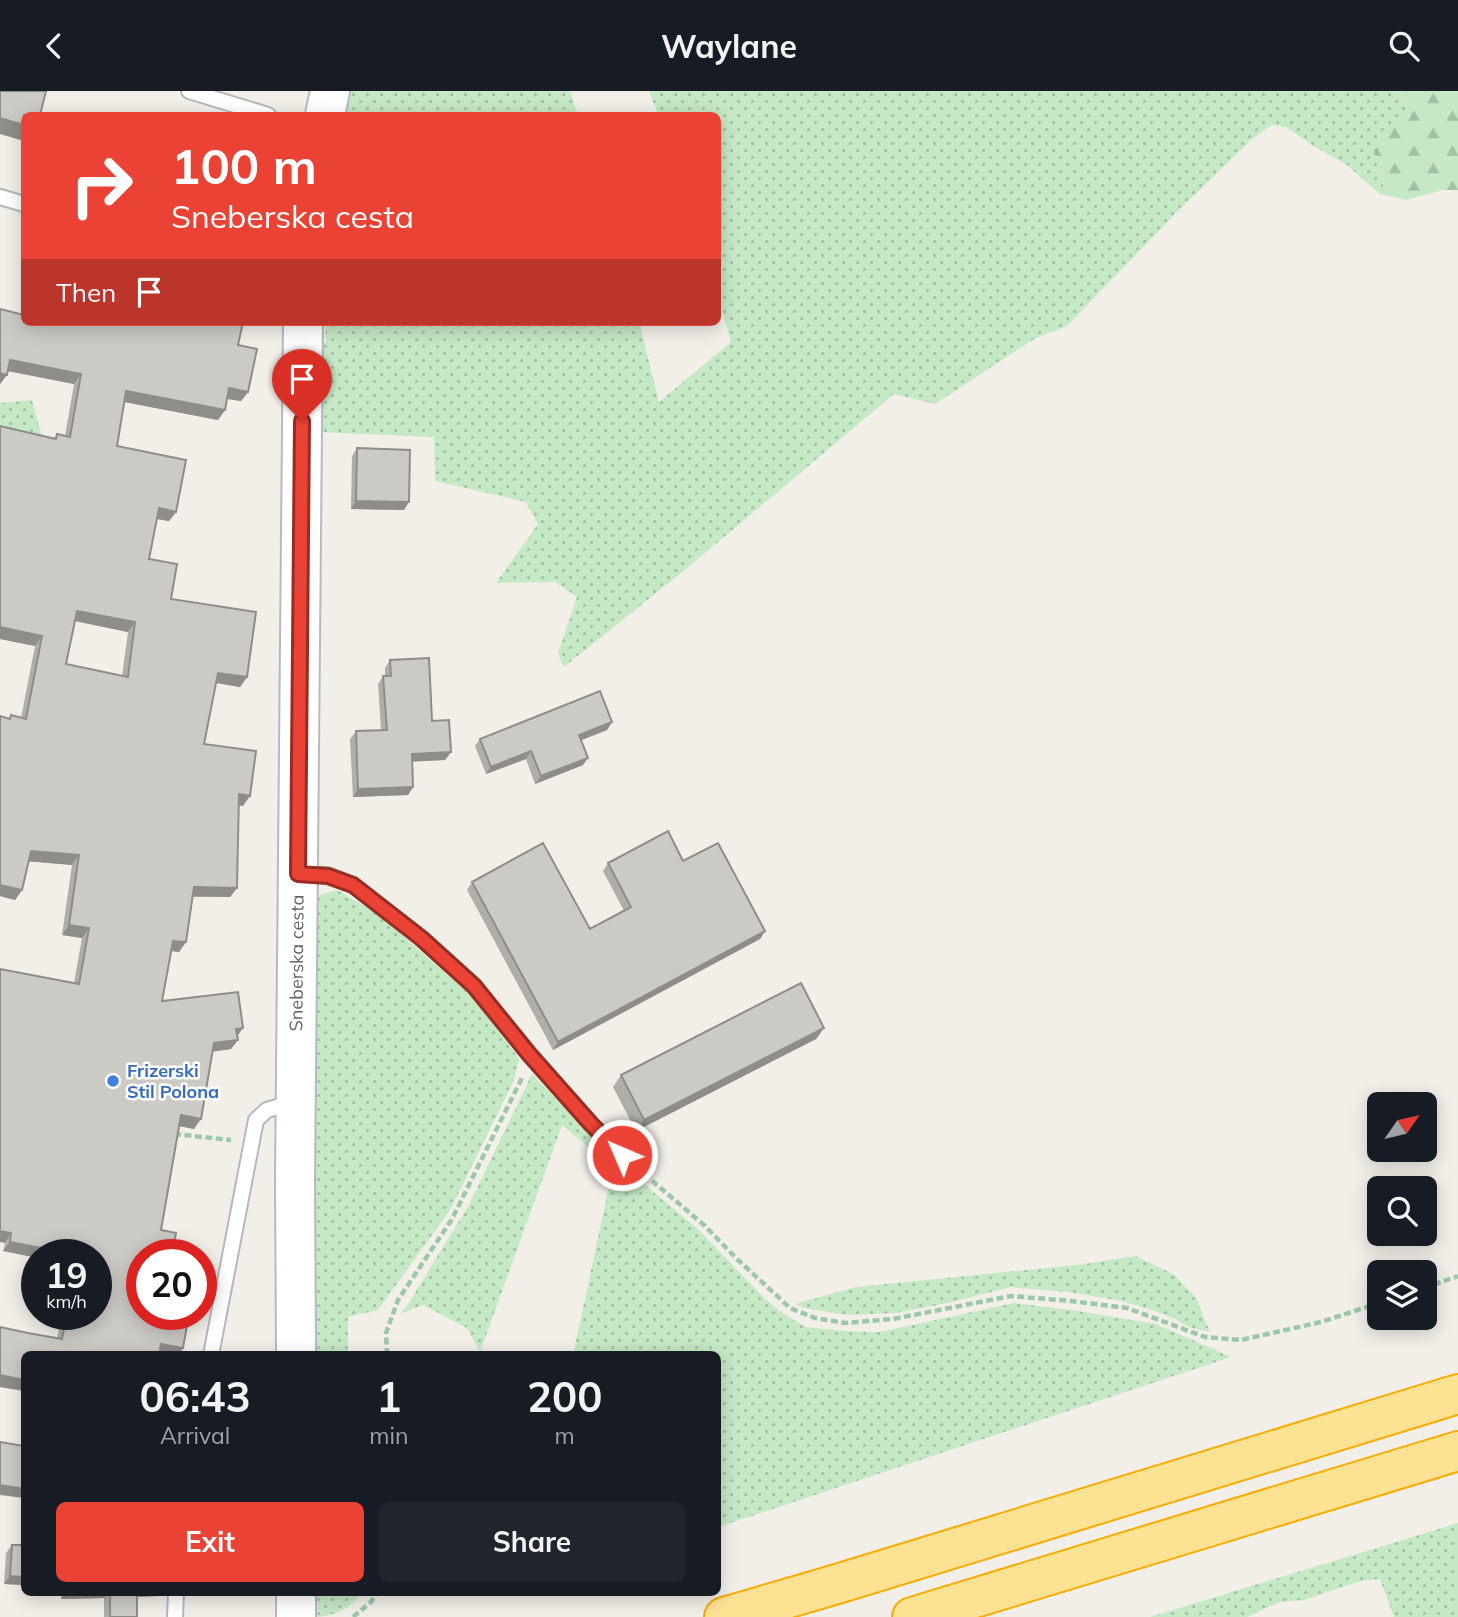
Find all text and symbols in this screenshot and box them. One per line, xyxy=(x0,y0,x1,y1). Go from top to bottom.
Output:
text: Waylane xyxy=(661,26,797,66)
icon: back xyxy=(35,27,73,65)
icon: search xyxy=(1385,27,1423,65)
text: 100 m xyxy=(171,135,317,196)
icon: right xyxy=(56,140,147,231)
text: Sneberska cesta xyxy=(171,196,414,236)
icon: arrive xyxy=(130,273,168,311)
text: Then xyxy=(56,276,116,309)
pin xyxy=(272,349,332,421)
icon: arrive xyxy=(283,360,321,398)
street label: Sneberska cesta xyxy=(284,895,309,1032)
place label: Frizerski Stil Polona xyxy=(127,1059,219,1103)
marker: Frizerski Stil Polona xyxy=(105,1073,121,1089)
north arrow xyxy=(1367,1092,1437,1162)
map controls xyxy=(1367,1092,1437,1330)
position arrow xyxy=(585,1118,659,1192)
button: search xyxy=(1367,1176,1437,1246)
speed limit sign: 20 xyxy=(126,1239,217,1330)
text: 19 xyxy=(45,1253,88,1297)
button: layers xyxy=(1367,1260,1437,1330)
text: km/h xyxy=(46,1290,87,1313)
text: 06:43 xyxy=(140,1370,251,1423)
text: 1 xyxy=(376,1370,401,1423)
text: 200 xyxy=(527,1370,602,1423)
text: Arrival xyxy=(160,1421,230,1450)
text: min xyxy=(369,1421,408,1450)
text: m xyxy=(555,1421,575,1450)
button: Exit xyxy=(56,1502,364,1582)
button: Share xyxy=(378,1502,686,1582)

